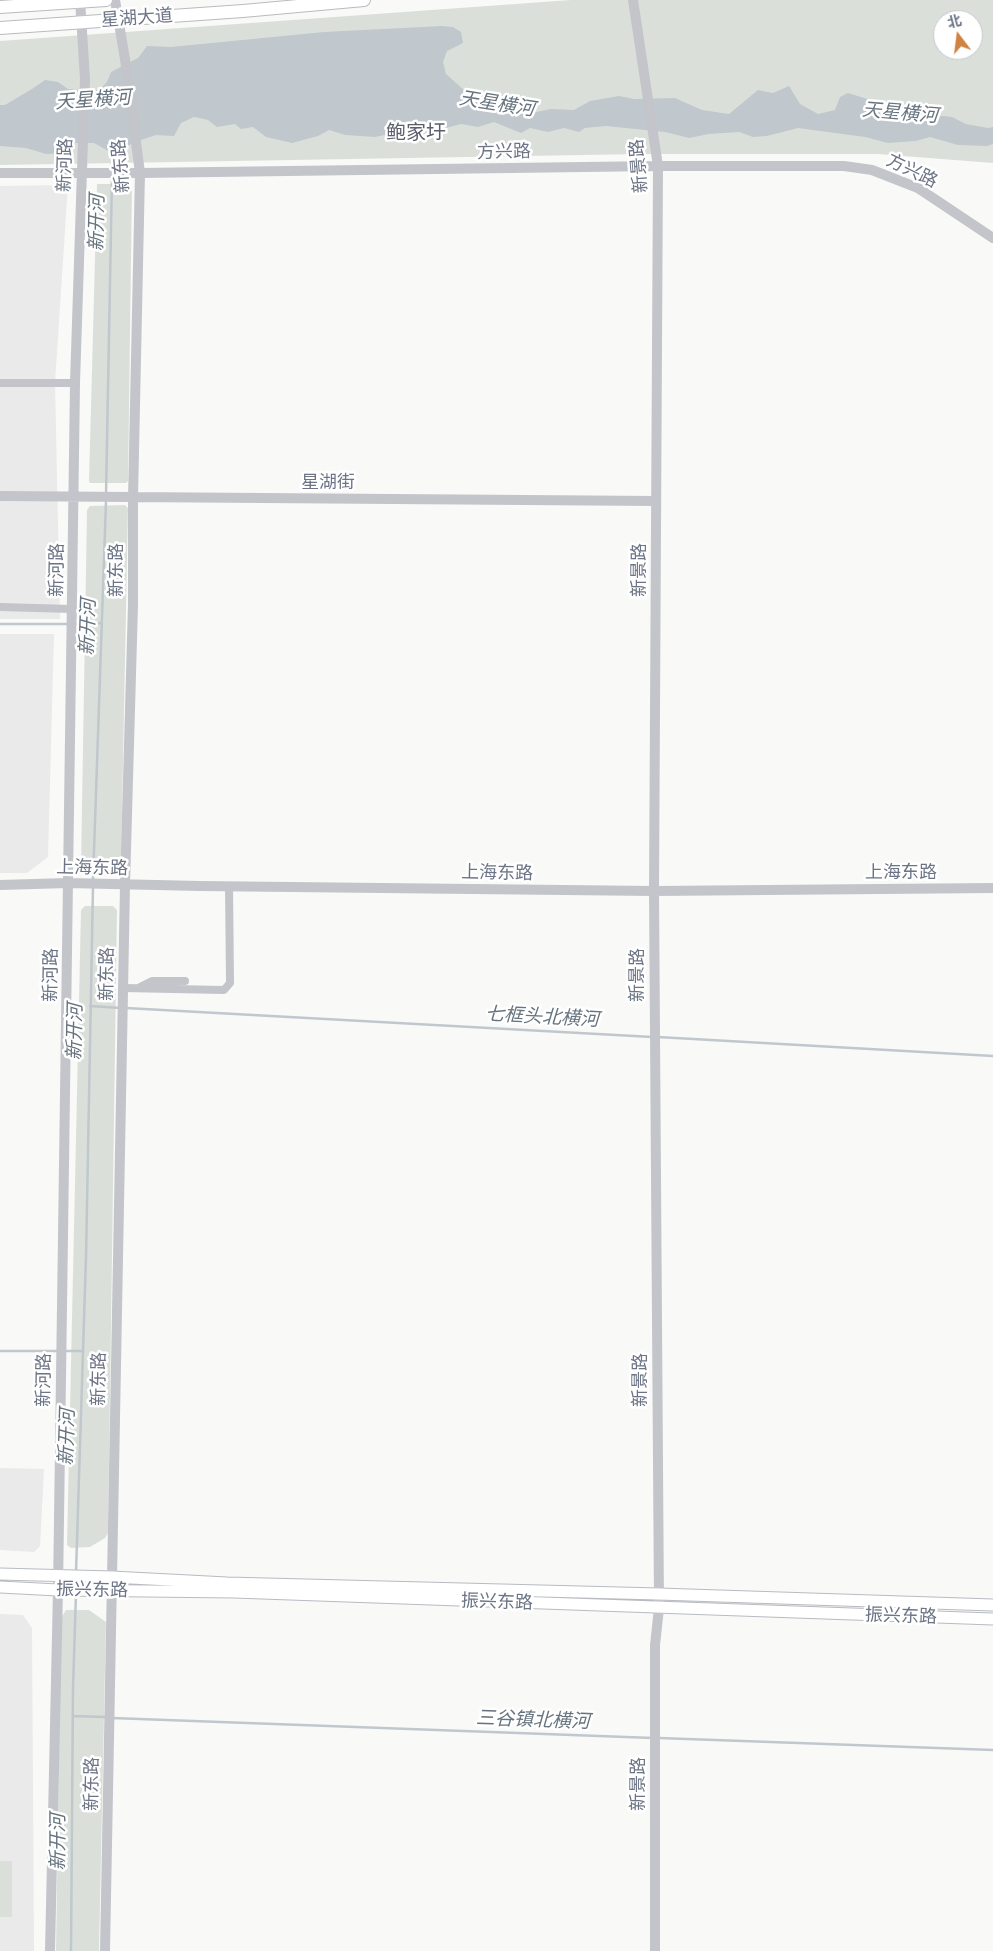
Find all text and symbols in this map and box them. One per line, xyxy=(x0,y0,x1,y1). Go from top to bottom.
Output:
street label: 星湖大道 xyxy=(100,5,174,31)
north arrow xyxy=(933,10,983,60)
text: 北 xyxy=(946,12,963,31)
water label: 天星横河 xyxy=(54,86,132,114)
water label: 天星横河 xyxy=(458,87,536,121)
water label: 天星横河 xyxy=(861,98,939,128)
district label: 鲍家圩 xyxy=(386,121,446,145)
street label: 新河路 xyxy=(53,138,77,192)
street label: 新东路 xyxy=(108,138,134,194)
street label: 新景路 xyxy=(626,138,652,194)
street label: 方兴路 xyxy=(477,141,531,163)
street label: 方兴路 xyxy=(883,149,941,193)
water label: 新开河 xyxy=(85,194,109,252)
street label: 星湖街 xyxy=(301,472,355,494)
street label: 新河路 xyxy=(46,543,68,597)
street label: 新东路 xyxy=(106,543,128,597)
street label: 新景路 xyxy=(629,543,651,597)
water label: 新开河 xyxy=(76,598,100,656)
street label: 上海东路 xyxy=(56,857,128,879)
street label: 上海东路 xyxy=(461,862,533,884)
street label: 上海东路 xyxy=(865,862,937,884)
street label: 新东路 xyxy=(96,947,118,1001)
street label: 新河路 xyxy=(40,948,62,1002)
street label: 新景路 xyxy=(627,948,649,1002)
water label: 新开河 xyxy=(63,1003,87,1061)
water label: 七框头北横河 xyxy=(484,1003,600,1031)
street label: 新东路 xyxy=(88,1352,110,1406)
street label: 新河路 xyxy=(33,1353,55,1407)
street label: 新景路 xyxy=(630,1353,652,1407)
water label: 新开河 xyxy=(55,1408,79,1466)
street label: 振兴东路 xyxy=(56,1579,128,1601)
street label: 振兴东路 xyxy=(461,1590,533,1614)
street label: 振兴东路 xyxy=(865,1604,937,1628)
water label: 三谷镇北横河 xyxy=(476,1707,590,1733)
street label: 新东路 xyxy=(81,1757,103,1811)
street label: 新景路 xyxy=(628,1757,650,1811)
water label: 新开河 xyxy=(47,1814,69,1870)

